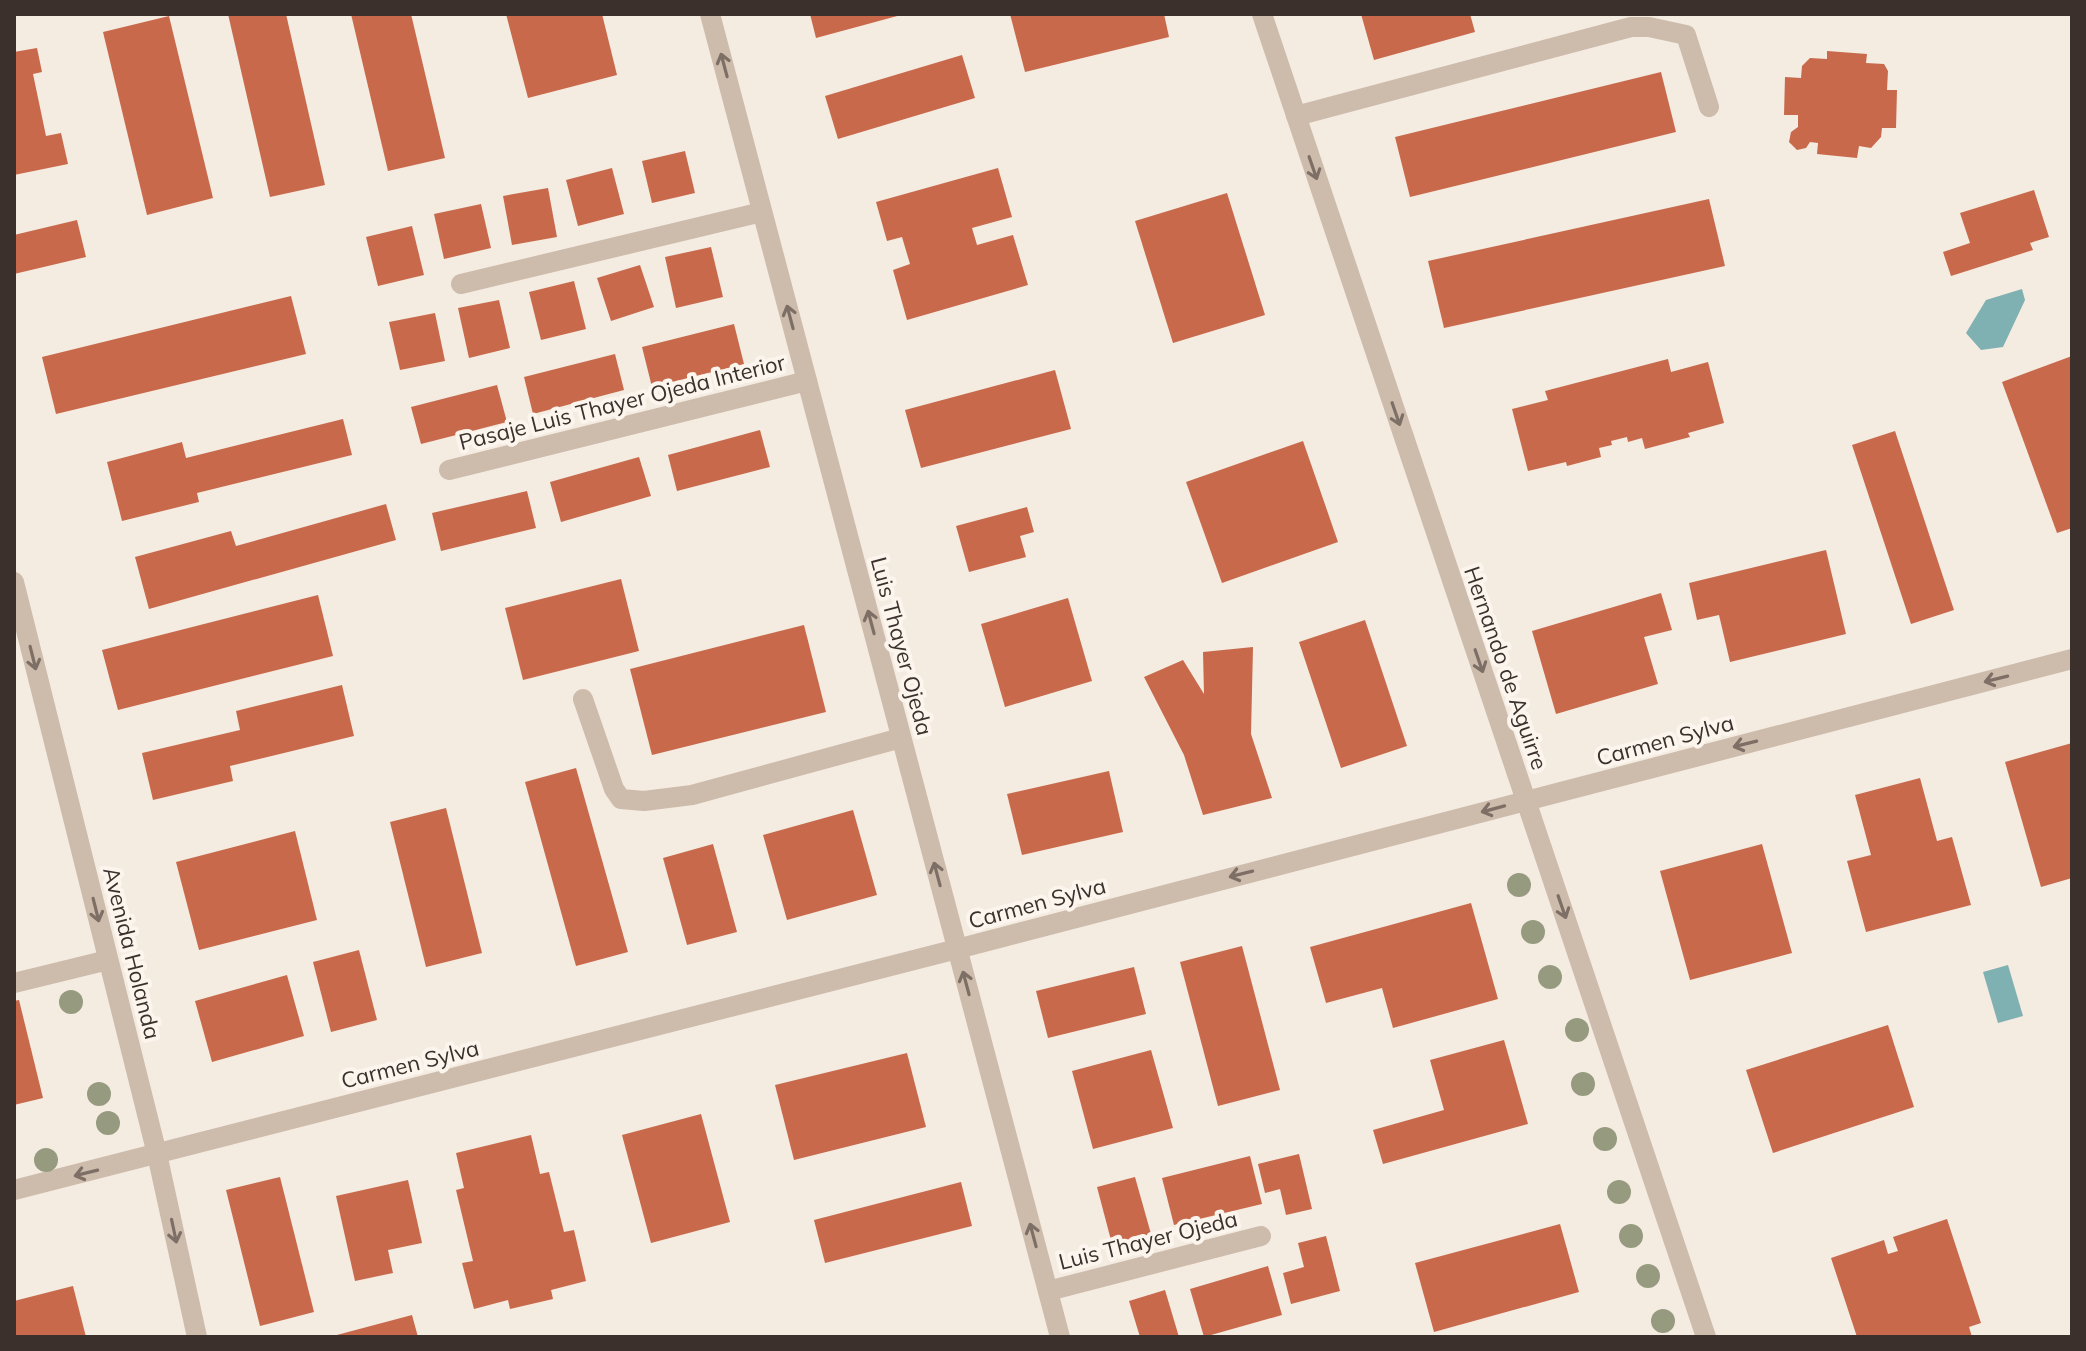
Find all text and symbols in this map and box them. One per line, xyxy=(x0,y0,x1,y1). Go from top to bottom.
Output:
one-way arrow xyxy=(715,53,730,79)
one-way arrow xyxy=(1307,155,1322,180)
one-way arrow xyxy=(782,304,797,330)
street label: Pasaje Luis Thayer Ojeda Interior xyxy=(456,348,788,456)
one-way arrow xyxy=(1389,401,1404,426)
street label: Luis Thayer Ojeda xyxy=(865,554,939,738)
street label: Hernando de Aguirre xyxy=(1458,563,1554,773)
one-way arrow xyxy=(863,610,878,636)
one-way arrow xyxy=(26,644,41,670)
one-way arrow xyxy=(1472,648,1487,673)
one-way arrow xyxy=(1984,673,2010,688)
street label: Carmen Sylva xyxy=(1593,708,1737,772)
one-way arrow xyxy=(1732,738,1758,753)
one-way arrow xyxy=(1481,803,1507,818)
one-way arrow xyxy=(928,861,943,887)
street label: Avenida Holanda xyxy=(97,864,167,1042)
one-way arrow xyxy=(1229,868,1255,883)
street label: Carmen Sylva xyxy=(965,871,1109,935)
one-way arrow xyxy=(1555,894,1570,919)
one-way arrow xyxy=(89,896,104,922)
one-way arrow xyxy=(958,971,973,997)
street label: Carmen Sylva xyxy=(338,1033,482,1095)
one-way arrow xyxy=(73,1166,99,1181)
street label: Luis Thayer Ojeda xyxy=(1056,1204,1240,1276)
one-way arrow xyxy=(167,1217,182,1243)
one-way arrow xyxy=(1024,1222,1039,1248)

